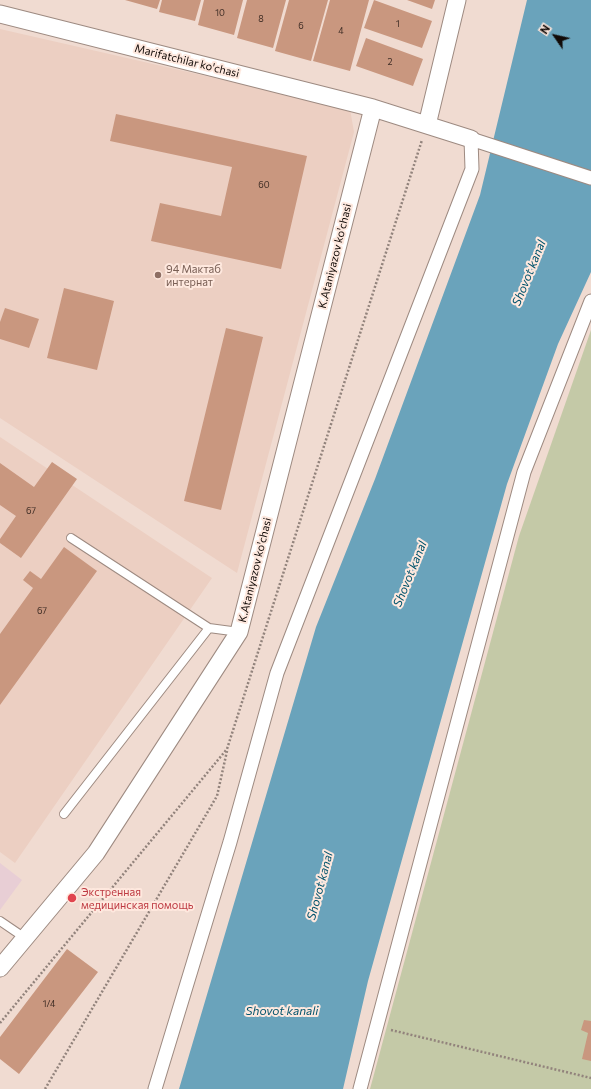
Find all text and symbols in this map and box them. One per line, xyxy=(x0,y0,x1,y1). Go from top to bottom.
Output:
house number: 10 xyxy=(215,8,225,18)
house number: 8 xyxy=(258,14,264,24)
north arrow xyxy=(535,16,575,56)
house number: 1 xyxy=(396,19,400,29)
house number: 6 xyxy=(298,21,304,31)
text: N xyxy=(537,22,552,36)
house number: 4 xyxy=(338,26,344,36)
street label: Marifatchilar ko'chasi xyxy=(133,42,241,80)
house number: 2 xyxy=(388,57,392,67)
house number: 60 xyxy=(258,180,270,190)
street label: K.Ataniyazov ko'chasi xyxy=(316,202,354,310)
water label: Shovot kanal xyxy=(509,238,549,308)
place label: 94 Мактаб интернат xyxy=(166,262,221,288)
marker: 94 Мактаб интернат xyxy=(153,270,163,280)
house number: 67 xyxy=(26,506,36,516)
street label: K.Ataniyazov ko'chasi xyxy=(236,516,274,624)
water label: Shovot kanal xyxy=(390,539,430,609)
house number: 67 xyxy=(37,606,47,616)
water label: Shovot kanal xyxy=(304,850,336,922)
place label: Экстренная медицинская помощь xyxy=(81,885,193,911)
marker: Экстренная медицинская помощь xyxy=(66,892,78,904)
house number: 1/4 xyxy=(43,999,55,1009)
water label: Shovot kanali xyxy=(246,1004,318,1018)

